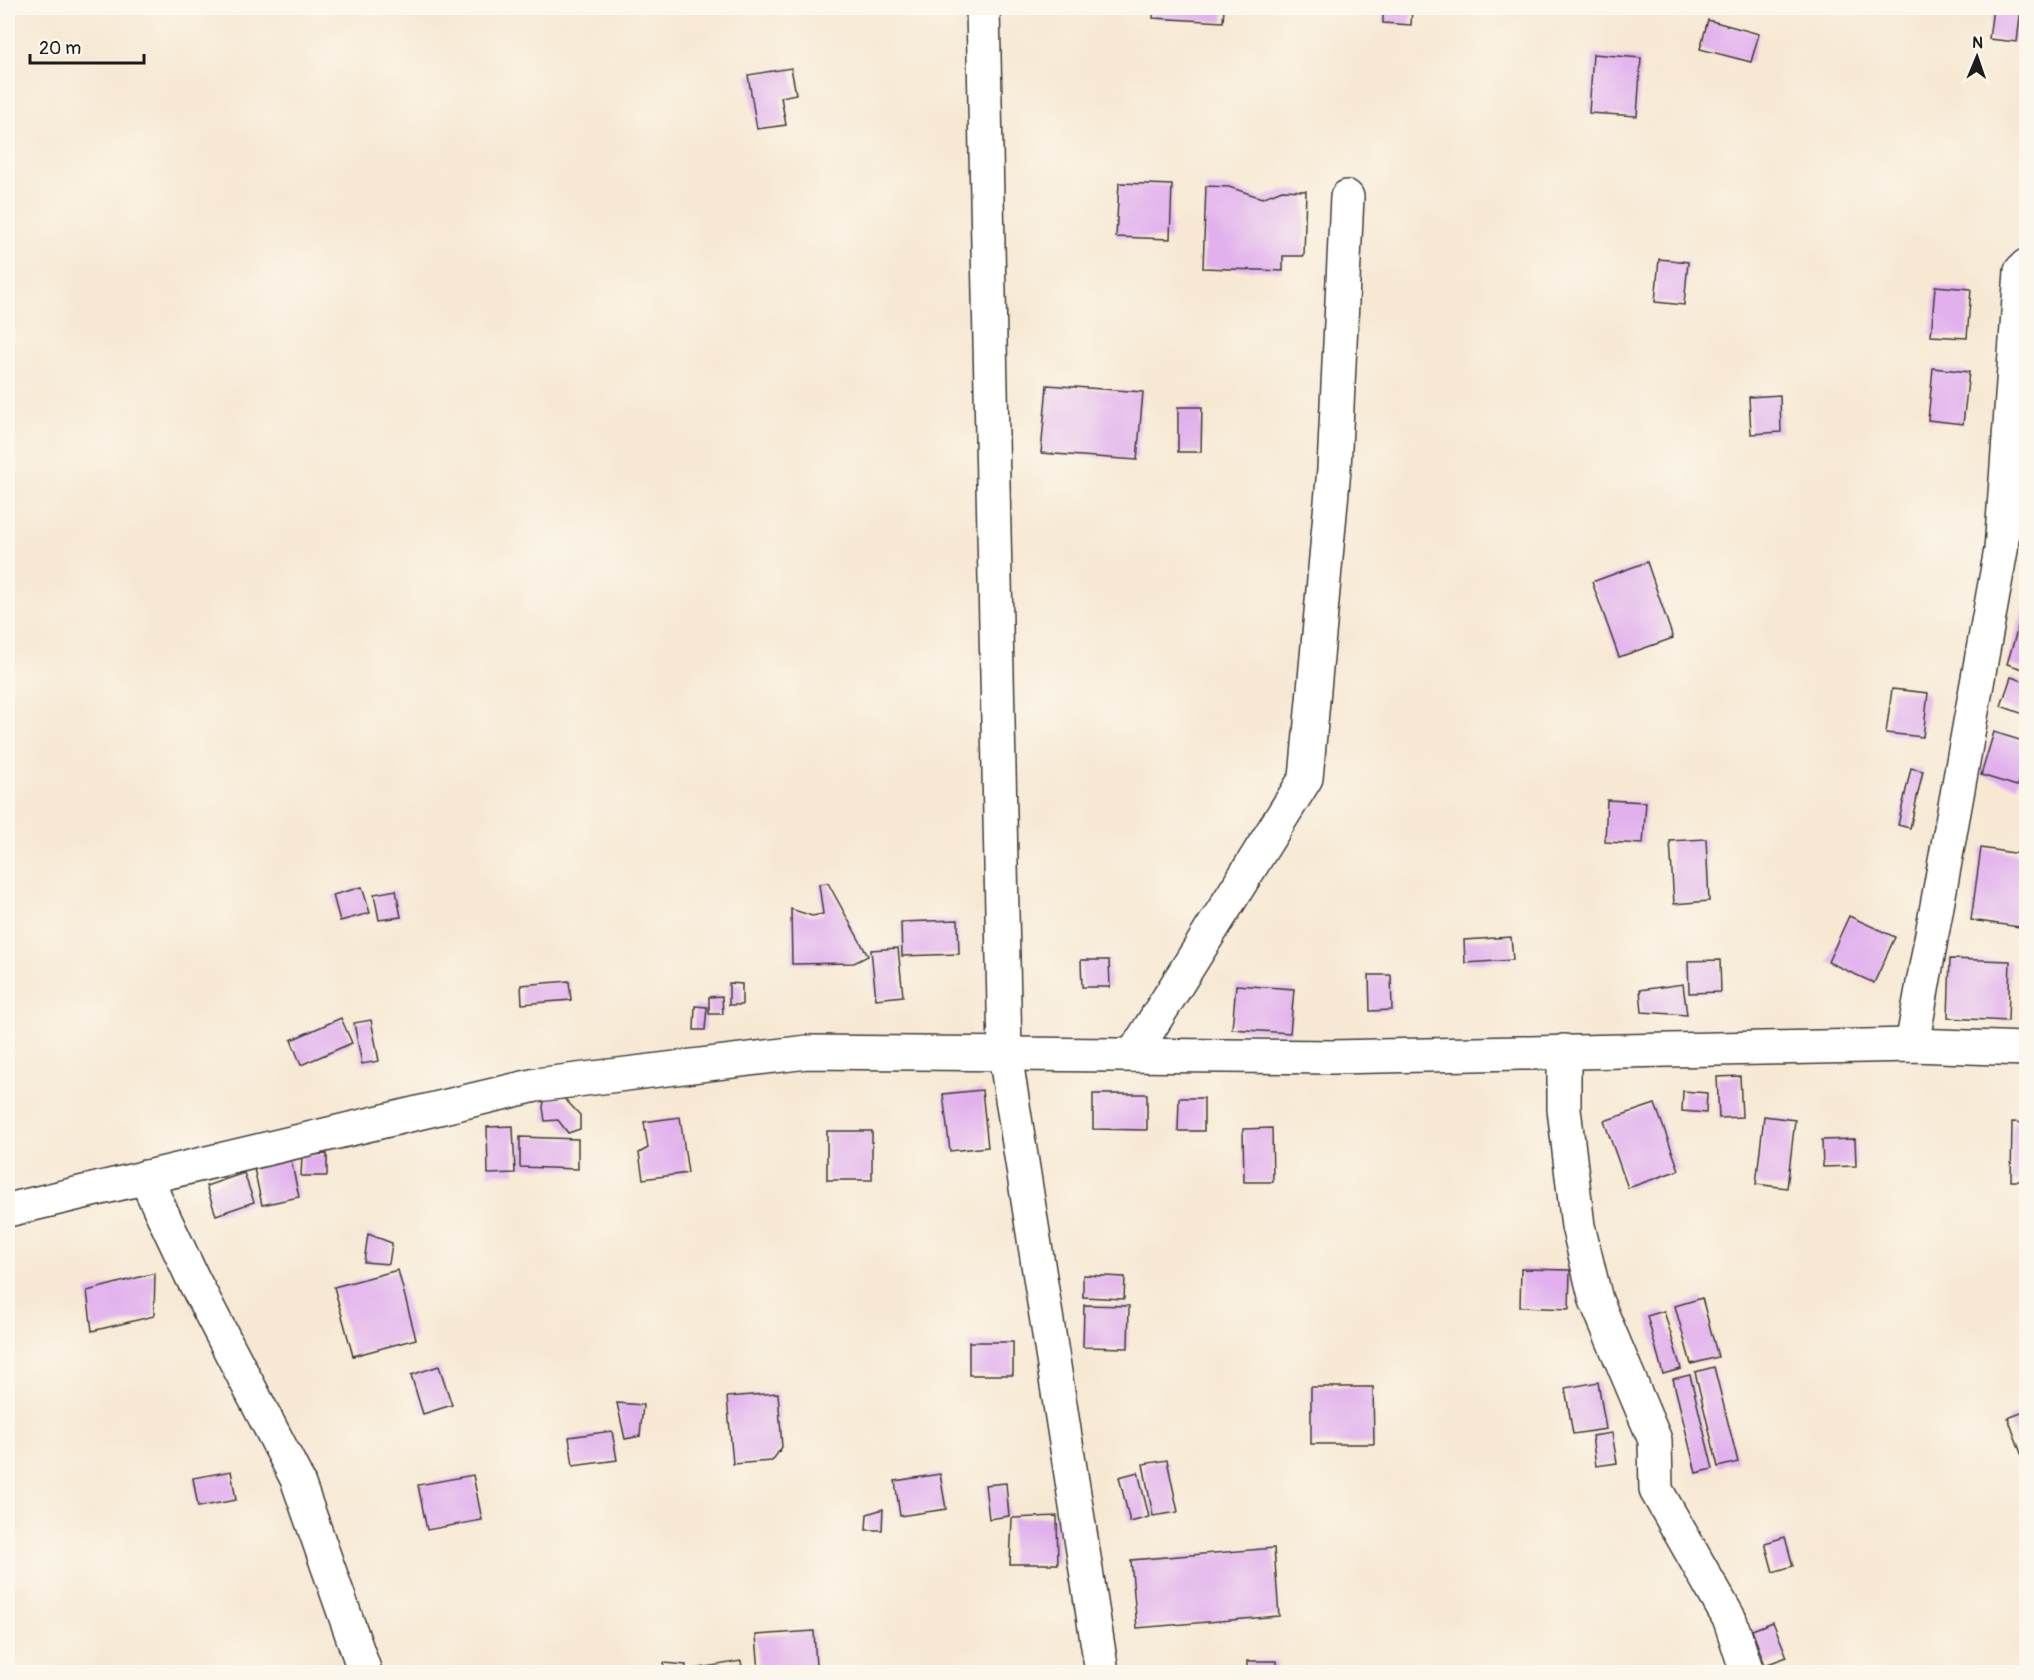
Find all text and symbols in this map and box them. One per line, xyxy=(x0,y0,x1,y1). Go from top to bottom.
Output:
scale bar xyxy=(30,27,144,65)
north arrow xyxy=(1947,27,2007,87)
text: N xyxy=(1972,33,1983,53)
text: 20 m xyxy=(39,37,81,60)

